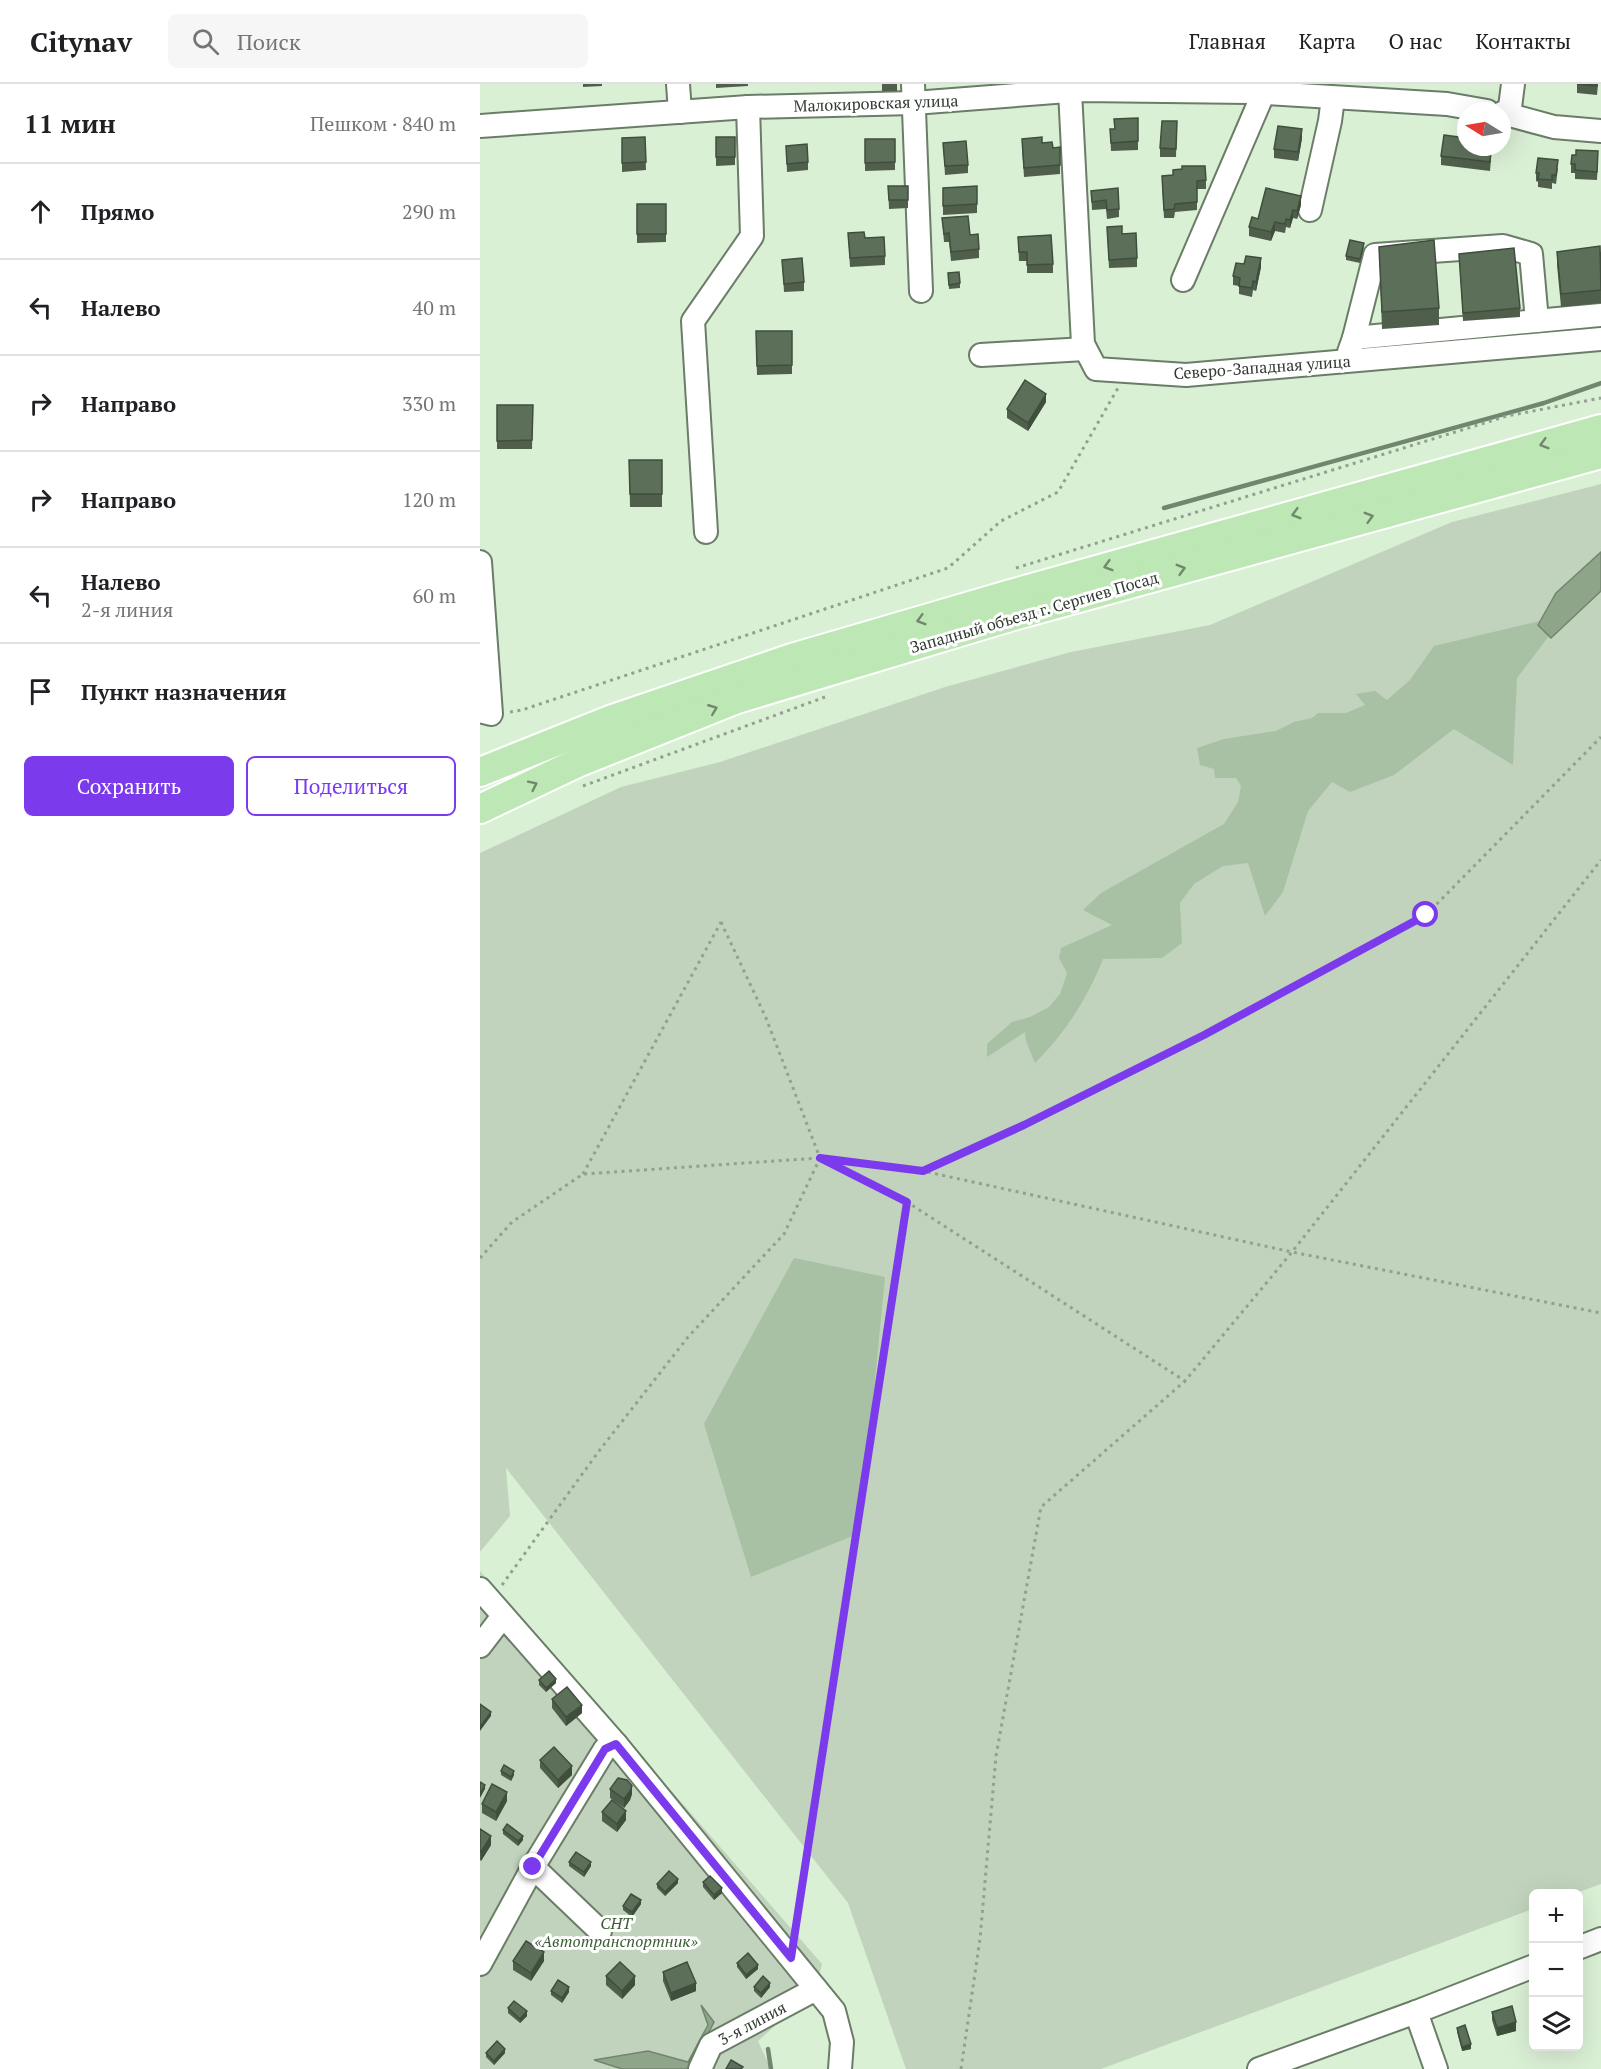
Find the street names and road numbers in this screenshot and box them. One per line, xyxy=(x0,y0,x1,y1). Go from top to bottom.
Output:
street label: Малокировская улица xyxy=(793,89,959,117)
street label: Северо-Западная улица xyxy=(1173,350,1351,384)
street label: Западный объезд г. Сергиев Посад xyxy=(907,566,1161,658)
street label: 3-я линия xyxy=(714,1996,790,2050)

